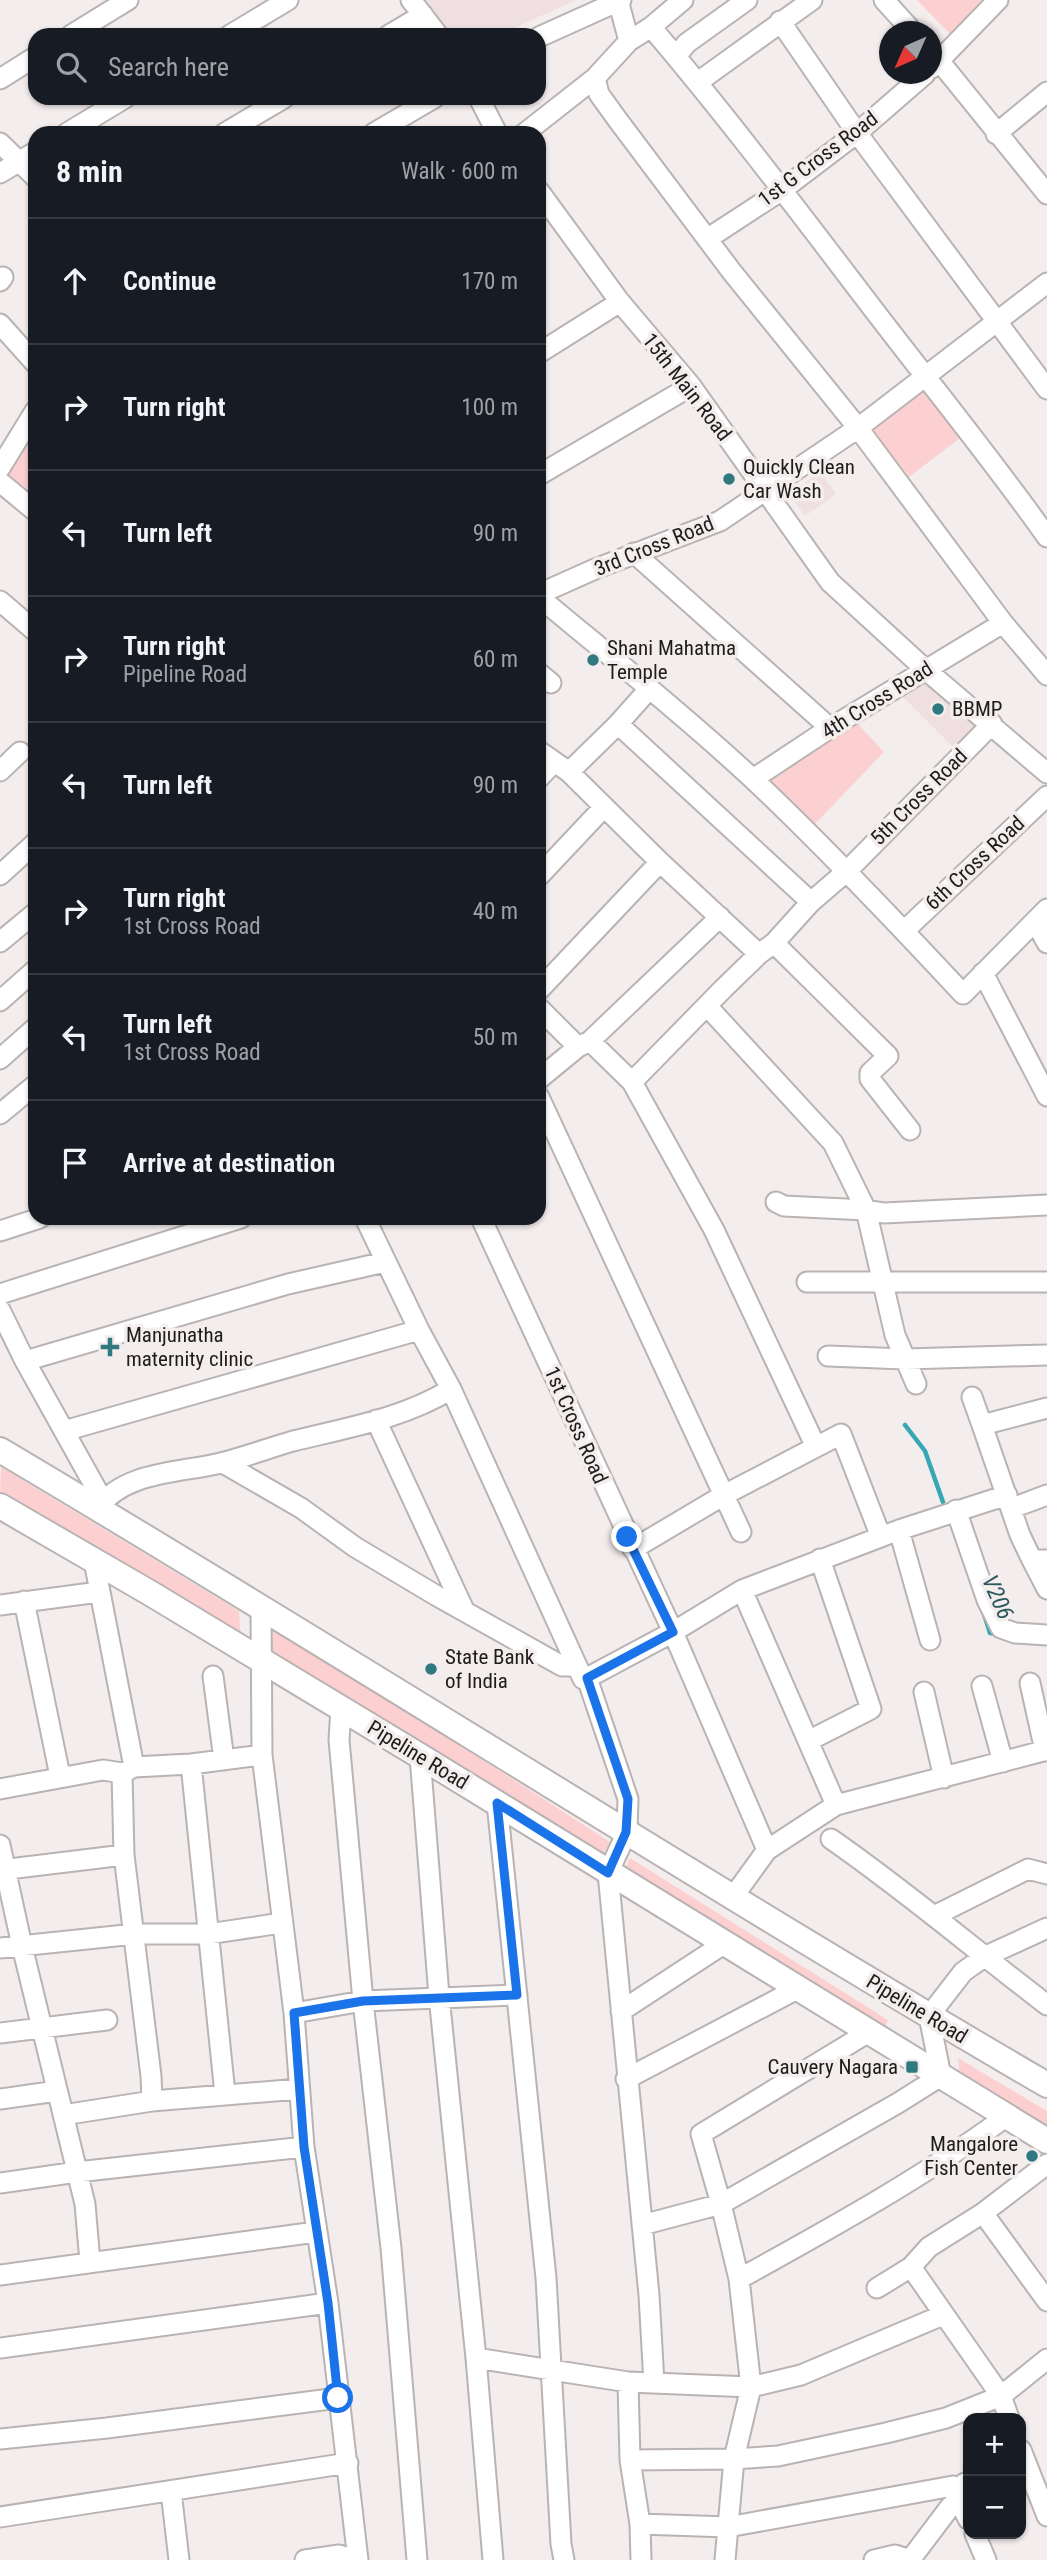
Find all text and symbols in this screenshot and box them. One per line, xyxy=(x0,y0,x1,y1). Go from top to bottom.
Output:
north arrow xyxy=(879,21,942,84)
search box xyxy=(28,28,546,105)
icon: search xyxy=(52,48,90,86)
text: Search here xyxy=(108,52,229,82)
street label: 1st G Cross Road xyxy=(754,106,882,212)
text: 8 min xyxy=(56,154,123,189)
text: Walk · 600 m xyxy=(401,158,518,185)
icon: ahead xyxy=(56,262,94,300)
text: Continue xyxy=(123,266,216,296)
text: 170 m xyxy=(461,268,518,295)
street label: 15th Main Road xyxy=(638,328,736,446)
icon: right xyxy=(56,388,94,426)
text: Turn right xyxy=(123,392,225,422)
text: 100 m xyxy=(461,394,518,421)
place label: Quickly Clean Car Wash xyxy=(743,455,855,503)
marker: Quickly Clean Car Wash xyxy=(721,471,737,487)
street label: 3rd Cross Road xyxy=(591,511,717,581)
icon: left xyxy=(56,514,94,552)
text: Turn left xyxy=(123,518,212,548)
text: 90 m xyxy=(473,520,518,547)
text: Turn right xyxy=(123,631,225,661)
place label: Shani Mahatma Temple xyxy=(607,636,736,684)
icon: right xyxy=(56,640,94,678)
text: 60 m xyxy=(473,646,518,673)
marker: Shani Mahatma Temple xyxy=(585,652,601,668)
street label: 4th Cross Road xyxy=(817,656,937,744)
text: Pipeline Road xyxy=(123,661,247,688)
place label: BBMP xyxy=(952,697,1002,721)
marker: BBMP xyxy=(930,701,946,717)
street label: 5th Cross Road xyxy=(866,744,972,850)
icon: left xyxy=(56,766,94,804)
text: Turn left xyxy=(123,770,212,800)
text: 90 m xyxy=(473,772,518,799)
street label: 6th Cross Road xyxy=(921,811,1029,915)
text: Turn right xyxy=(123,883,225,913)
icon: right xyxy=(56,892,94,930)
text: 40 m xyxy=(473,898,518,925)
text: 1st Cross Road xyxy=(123,913,261,940)
text: Turn left xyxy=(123,1009,212,1039)
icon: left xyxy=(56,1018,94,1056)
text: 50 m xyxy=(473,1024,518,1051)
text: 1st Cross Road xyxy=(123,1039,261,1066)
icon: arrive xyxy=(56,1144,94,1182)
text: Arrive at destination xyxy=(123,1148,335,1178)
place label: Manjunatha maternity clinic xyxy=(126,1323,253,1371)
marker: Manjunatha maternity clinic xyxy=(100,1337,120,1357)
street label: 1st Cross Road xyxy=(539,1363,613,1487)
route end xyxy=(611,1521,642,1552)
water label: V206 xyxy=(976,1571,1019,1624)
place label: State Bank of India xyxy=(445,1645,535,1693)
marker: State Bank of India xyxy=(423,1661,439,1677)
street label: Pipeline Road xyxy=(363,1716,473,1794)
street label: Pipeline Road xyxy=(862,1970,972,2048)
place label: Cauvery Nagara xyxy=(768,2055,898,2079)
marker: Cauvery Nagara xyxy=(904,2059,920,2075)
place label: Mangalore Fish Center xyxy=(924,2132,1018,2180)
marker: Mangalore Fish Center xyxy=(1024,2148,1040,2164)
route start xyxy=(322,2382,353,2413)
map controls xyxy=(963,2413,1026,2539)
button: + xyxy=(963,2413,1026,2476)
button: − xyxy=(963,2476,1026,2539)

